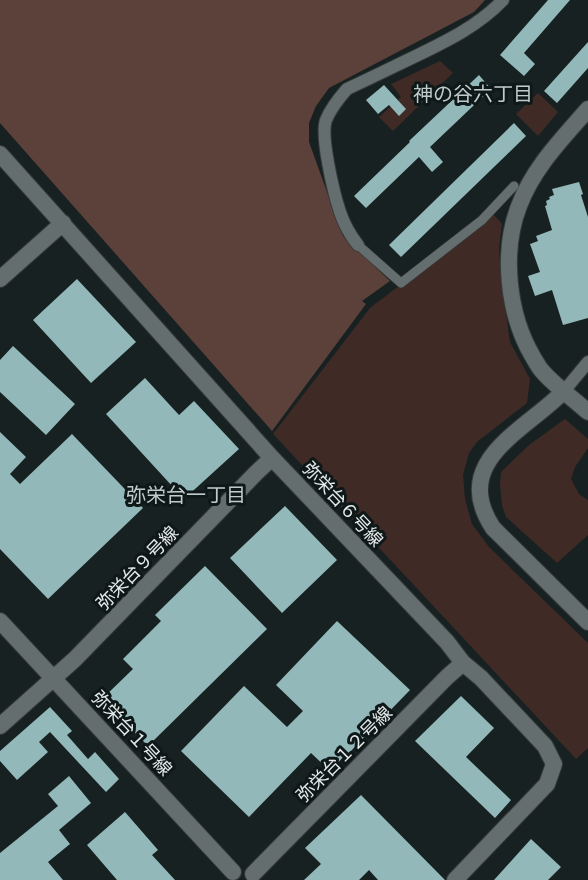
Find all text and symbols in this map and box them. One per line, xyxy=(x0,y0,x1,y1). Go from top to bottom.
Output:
district label: 神の谷六丁目 xyxy=(413,82,533,106)
street label: 弥栄台６号線 xyxy=(298,457,388,551)
district label: 弥栄台一丁目 xyxy=(126,483,246,507)
street label: 弥栄台９号線 xyxy=(92,522,182,614)
street label: 弥栄台１号線 xyxy=(87,686,177,780)
street label: 弥栄台１２号線 xyxy=(292,702,396,806)

